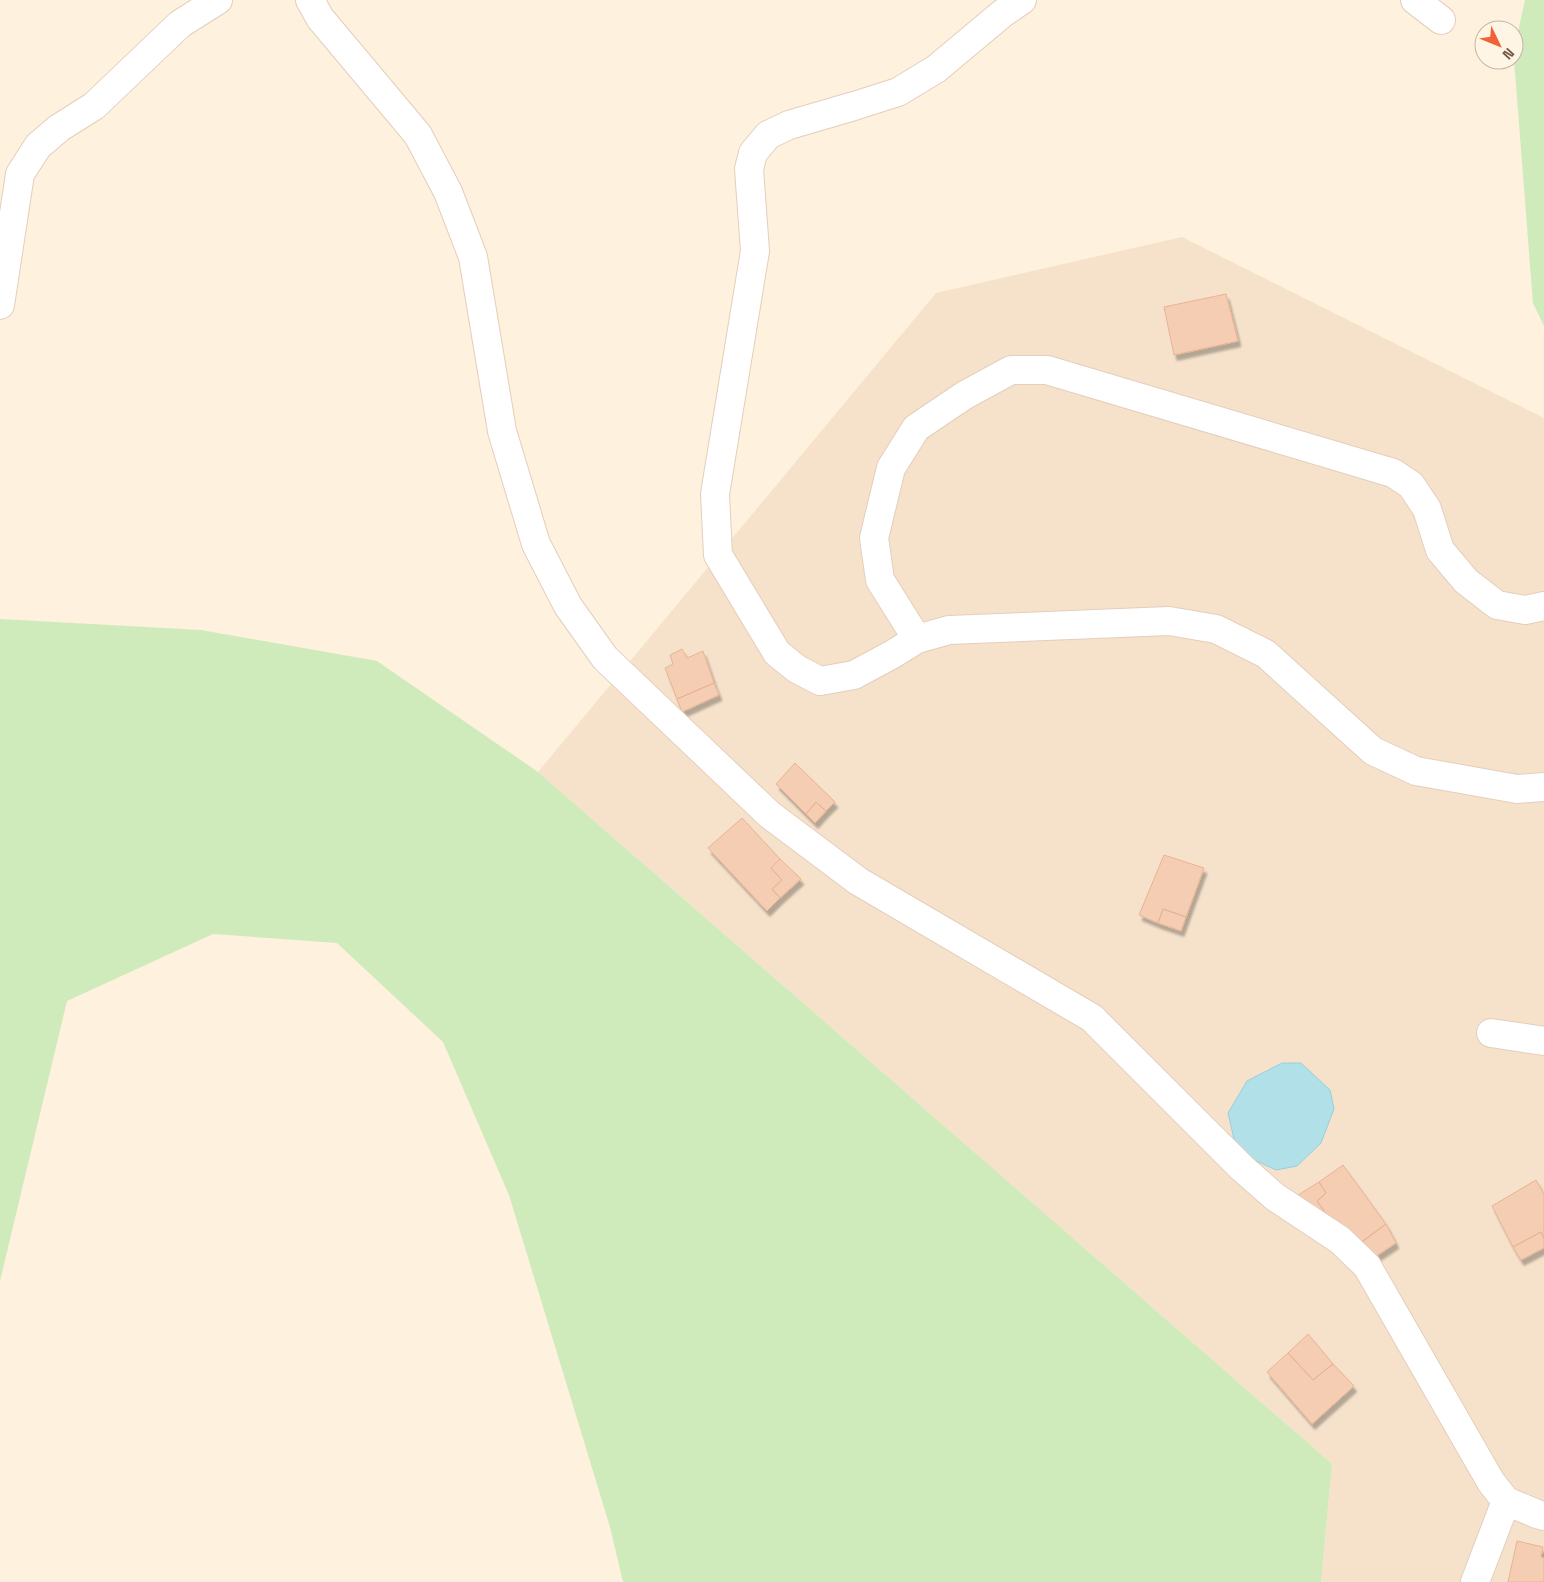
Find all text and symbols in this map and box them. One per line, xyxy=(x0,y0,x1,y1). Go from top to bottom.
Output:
north arrow xyxy=(1474,20,1524,70)
text: N xyxy=(1499,44,1518,63)

